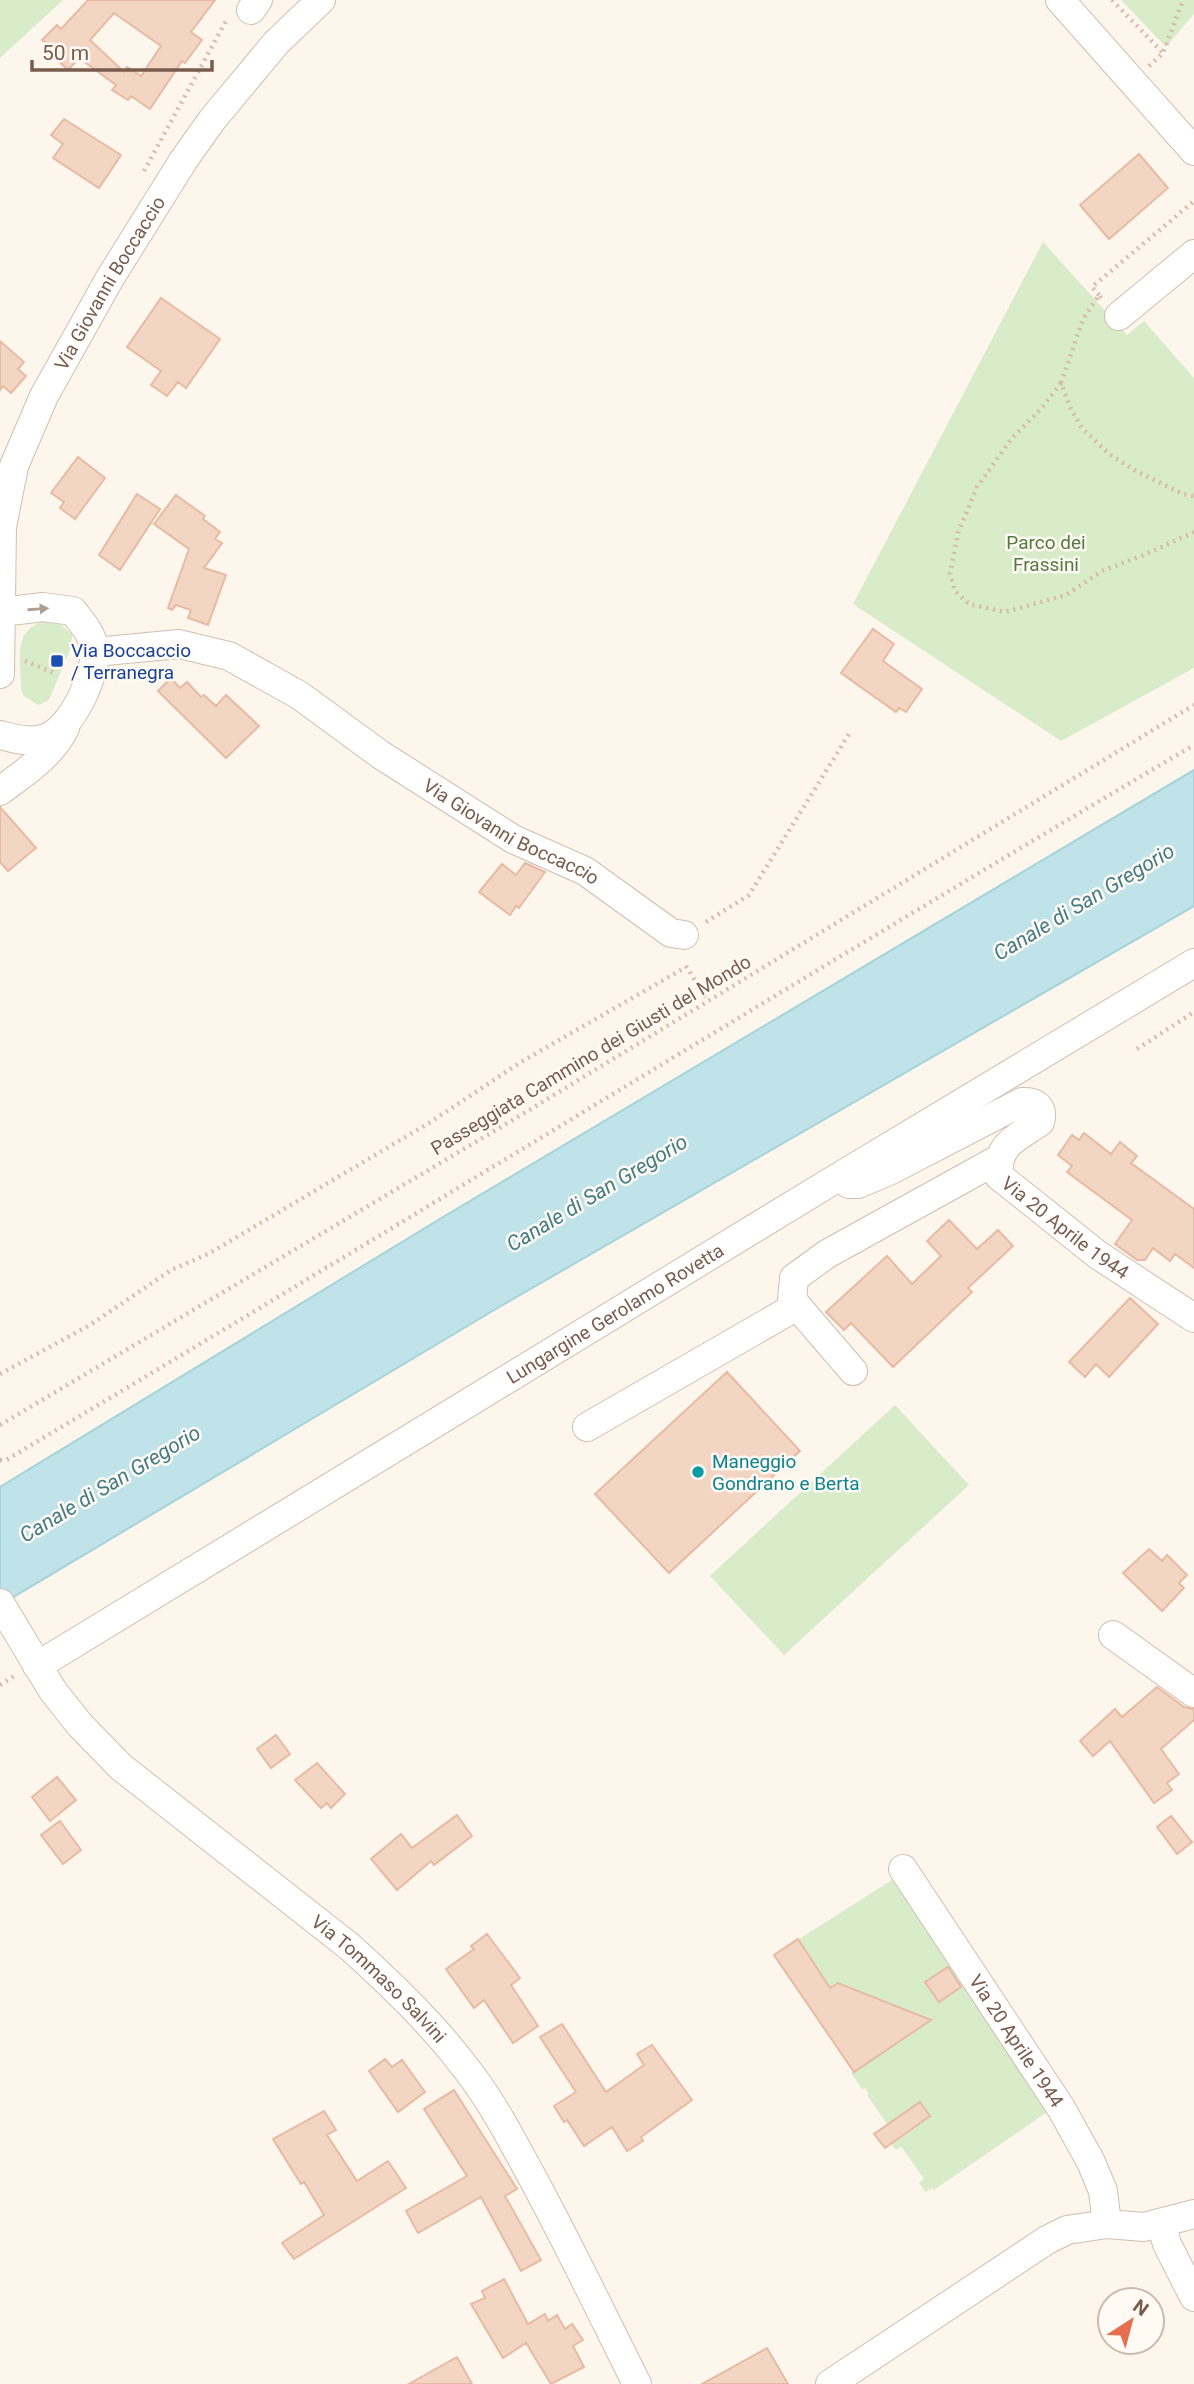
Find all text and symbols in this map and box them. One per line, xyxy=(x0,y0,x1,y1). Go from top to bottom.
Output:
scale bar xyxy=(32,28,212,72)
text: 50 m xyxy=(42,41,89,65)
street label: Via Giovanni Boccaccio xyxy=(49,192,170,374)
park label: Parco dei Frassini xyxy=(1006,531,1086,576)
one-way arrow xyxy=(27,603,49,614)
place label: Via Boccaccio / Terranegra xyxy=(71,639,191,684)
marker: Via Boccaccio / Terranegra xyxy=(49,653,65,669)
street label: Via Giovanni Boccaccio xyxy=(419,773,604,889)
water label: Canale di San Gregorio xyxy=(989,838,1179,966)
street label: Passeggiata Cammino dei Giusti del Mondo xyxy=(427,950,755,1160)
water label: Canale di San Gregorio xyxy=(502,1129,692,1257)
street label: Via 20 Aprile 1944 xyxy=(997,1171,1133,1284)
street label: Lungargine Gerolamo Rovetta xyxy=(502,1238,728,1388)
water label: Canale di San Gregorio xyxy=(15,1420,205,1548)
place label: Maneggio Gondrano e Berta xyxy=(712,1450,860,1495)
marker: Maneggio Gondrano e Berta xyxy=(690,1464,706,1480)
street label: Via Tommaso Salvini xyxy=(307,1910,452,2047)
street label: Via 20 Aprile 1944 xyxy=(964,1970,1069,2112)
north arrow xyxy=(1096,2286,1166,2356)
text: N xyxy=(1129,2294,1153,2321)

